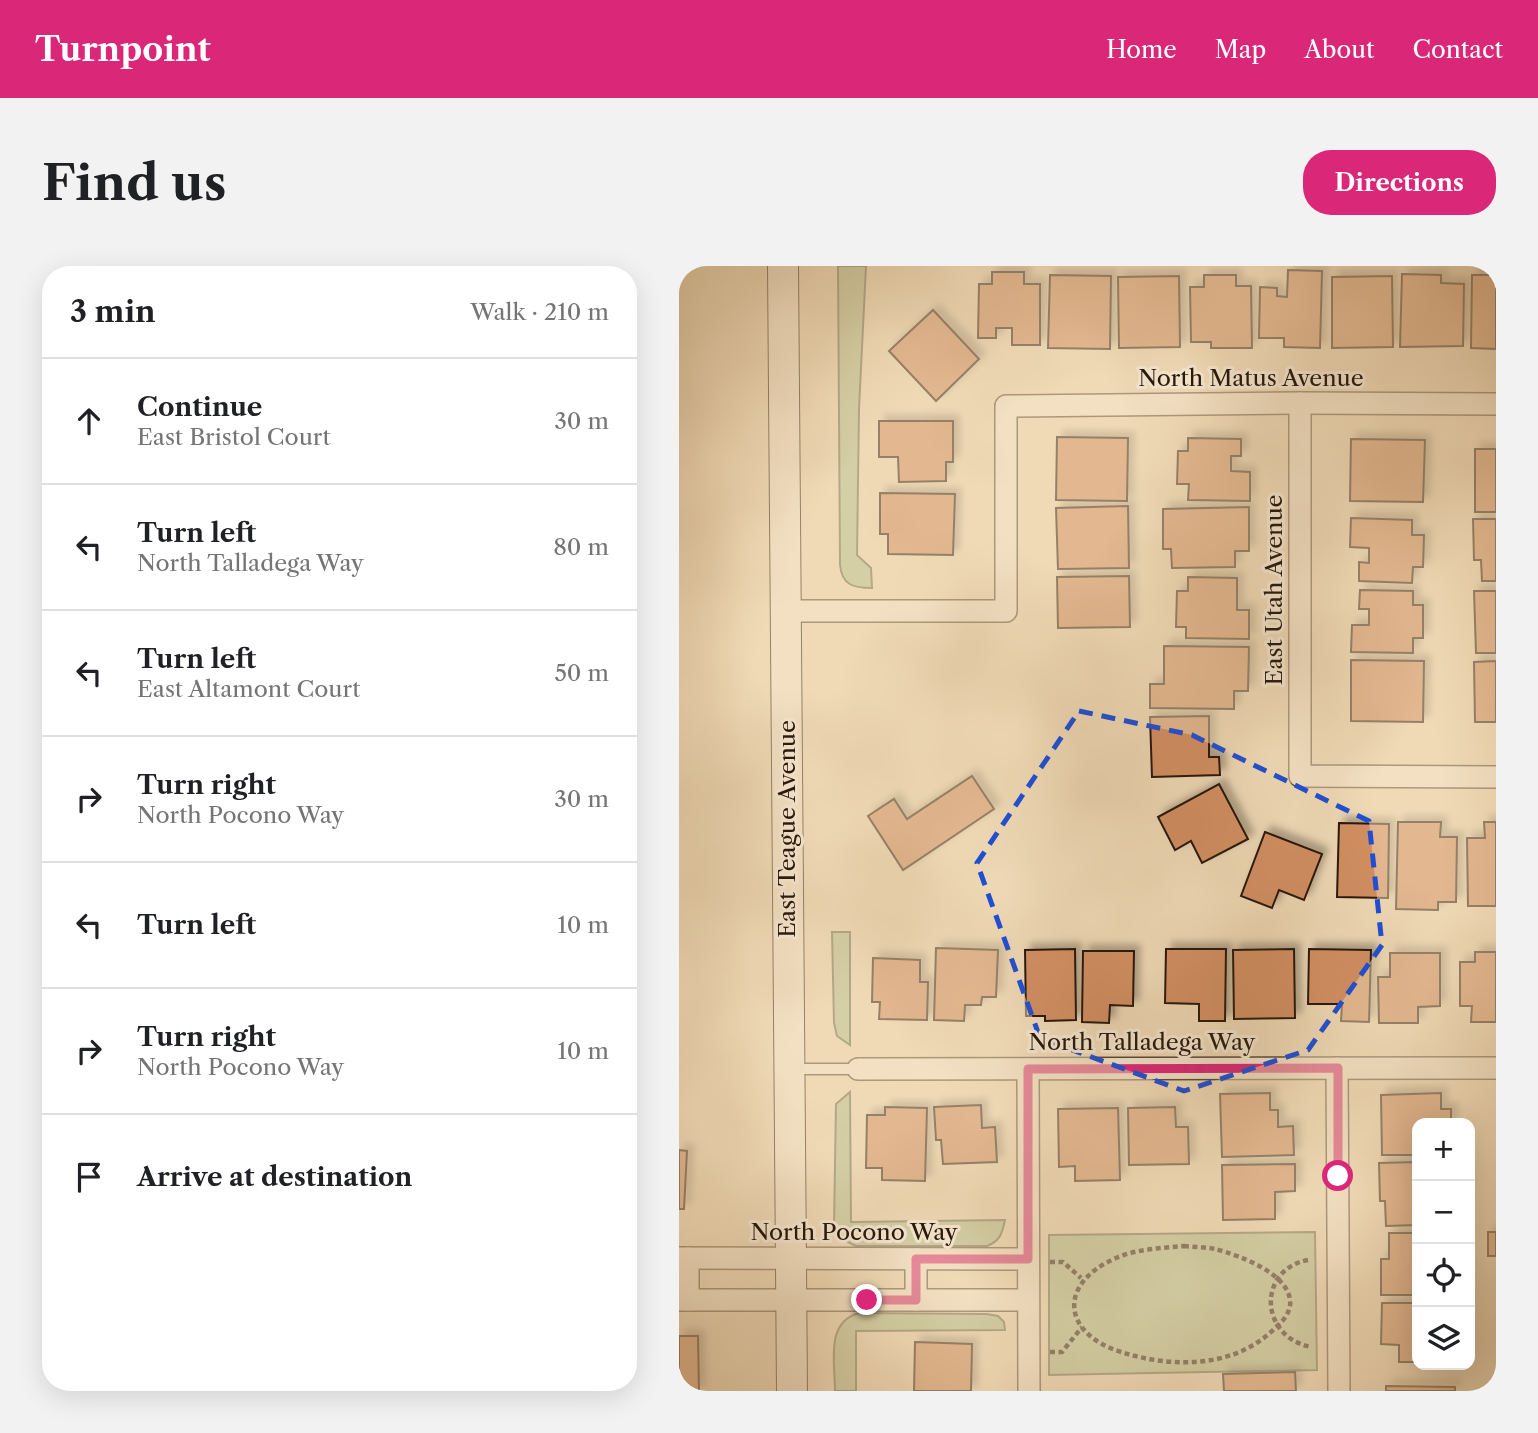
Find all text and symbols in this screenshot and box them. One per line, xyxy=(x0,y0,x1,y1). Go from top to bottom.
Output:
text: Turnpoint xyxy=(35,29,211,70)
text: Home xyxy=(1106,35,1177,64)
text: Map xyxy=(1215,35,1266,64)
text: About xyxy=(1304,35,1375,64)
text: Contact xyxy=(1413,35,1503,64)
button: Directions xyxy=(1303,150,1496,215)
text: Find us xyxy=(42,152,226,213)
text: 3 min xyxy=(70,293,156,330)
text: Walk · 210 m xyxy=(470,298,609,326)
street label: North Matus Avenue xyxy=(1138,364,1364,392)
text: Continue xyxy=(137,391,262,423)
icon: ahead xyxy=(70,402,108,440)
text: 30 m xyxy=(554,407,609,435)
text: East Bristol Court xyxy=(137,423,331,451)
street label: East Utah Avenue xyxy=(1260,495,1288,685)
text: Turn left xyxy=(137,517,256,549)
icon: left xyxy=(70,528,108,566)
text: 80 m xyxy=(553,533,609,561)
text: North Talladega Way xyxy=(137,549,364,577)
text: Turn left xyxy=(137,643,256,675)
icon: left xyxy=(70,654,108,692)
text: 50 m xyxy=(554,659,609,687)
text: East Altamont Court xyxy=(137,675,360,703)
street label: East Teague Avenue xyxy=(773,720,801,938)
text: Turn right xyxy=(137,769,276,801)
icon: right xyxy=(70,780,108,818)
text: 30 m xyxy=(554,785,609,813)
text: North Pocono Way xyxy=(137,801,344,829)
icon: left xyxy=(70,906,108,944)
text: Turn left xyxy=(137,909,256,941)
text: 10 m xyxy=(557,911,609,939)
text: Turn right xyxy=(137,1021,276,1053)
street label: North Talladega Way xyxy=(1029,1028,1256,1056)
icon: right xyxy=(70,1032,108,1070)
text: 10 m xyxy=(557,1037,609,1065)
text: North Pocono Way xyxy=(137,1053,344,1081)
map controls xyxy=(1412,1118,1475,1370)
button: + xyxy=(1412,1118,1475,1181)
icon: arrive xyxy=(70,1158,108,1196)
route start xyxy=(1322,1160,1353,1191)
text: Arrive at destination xyxy=(137,1161,412,1193)
button: − xyxy=(1412,1181,1475,1244)
street label: North Pocono Way xyxy=(751,1218,958,1246)
button: locate xyxy=(1412,1244,1475,1307)
route end xyxy=(851,1284,882,1315)
button: layers xyxy=(1412,1307,1475,1370)

